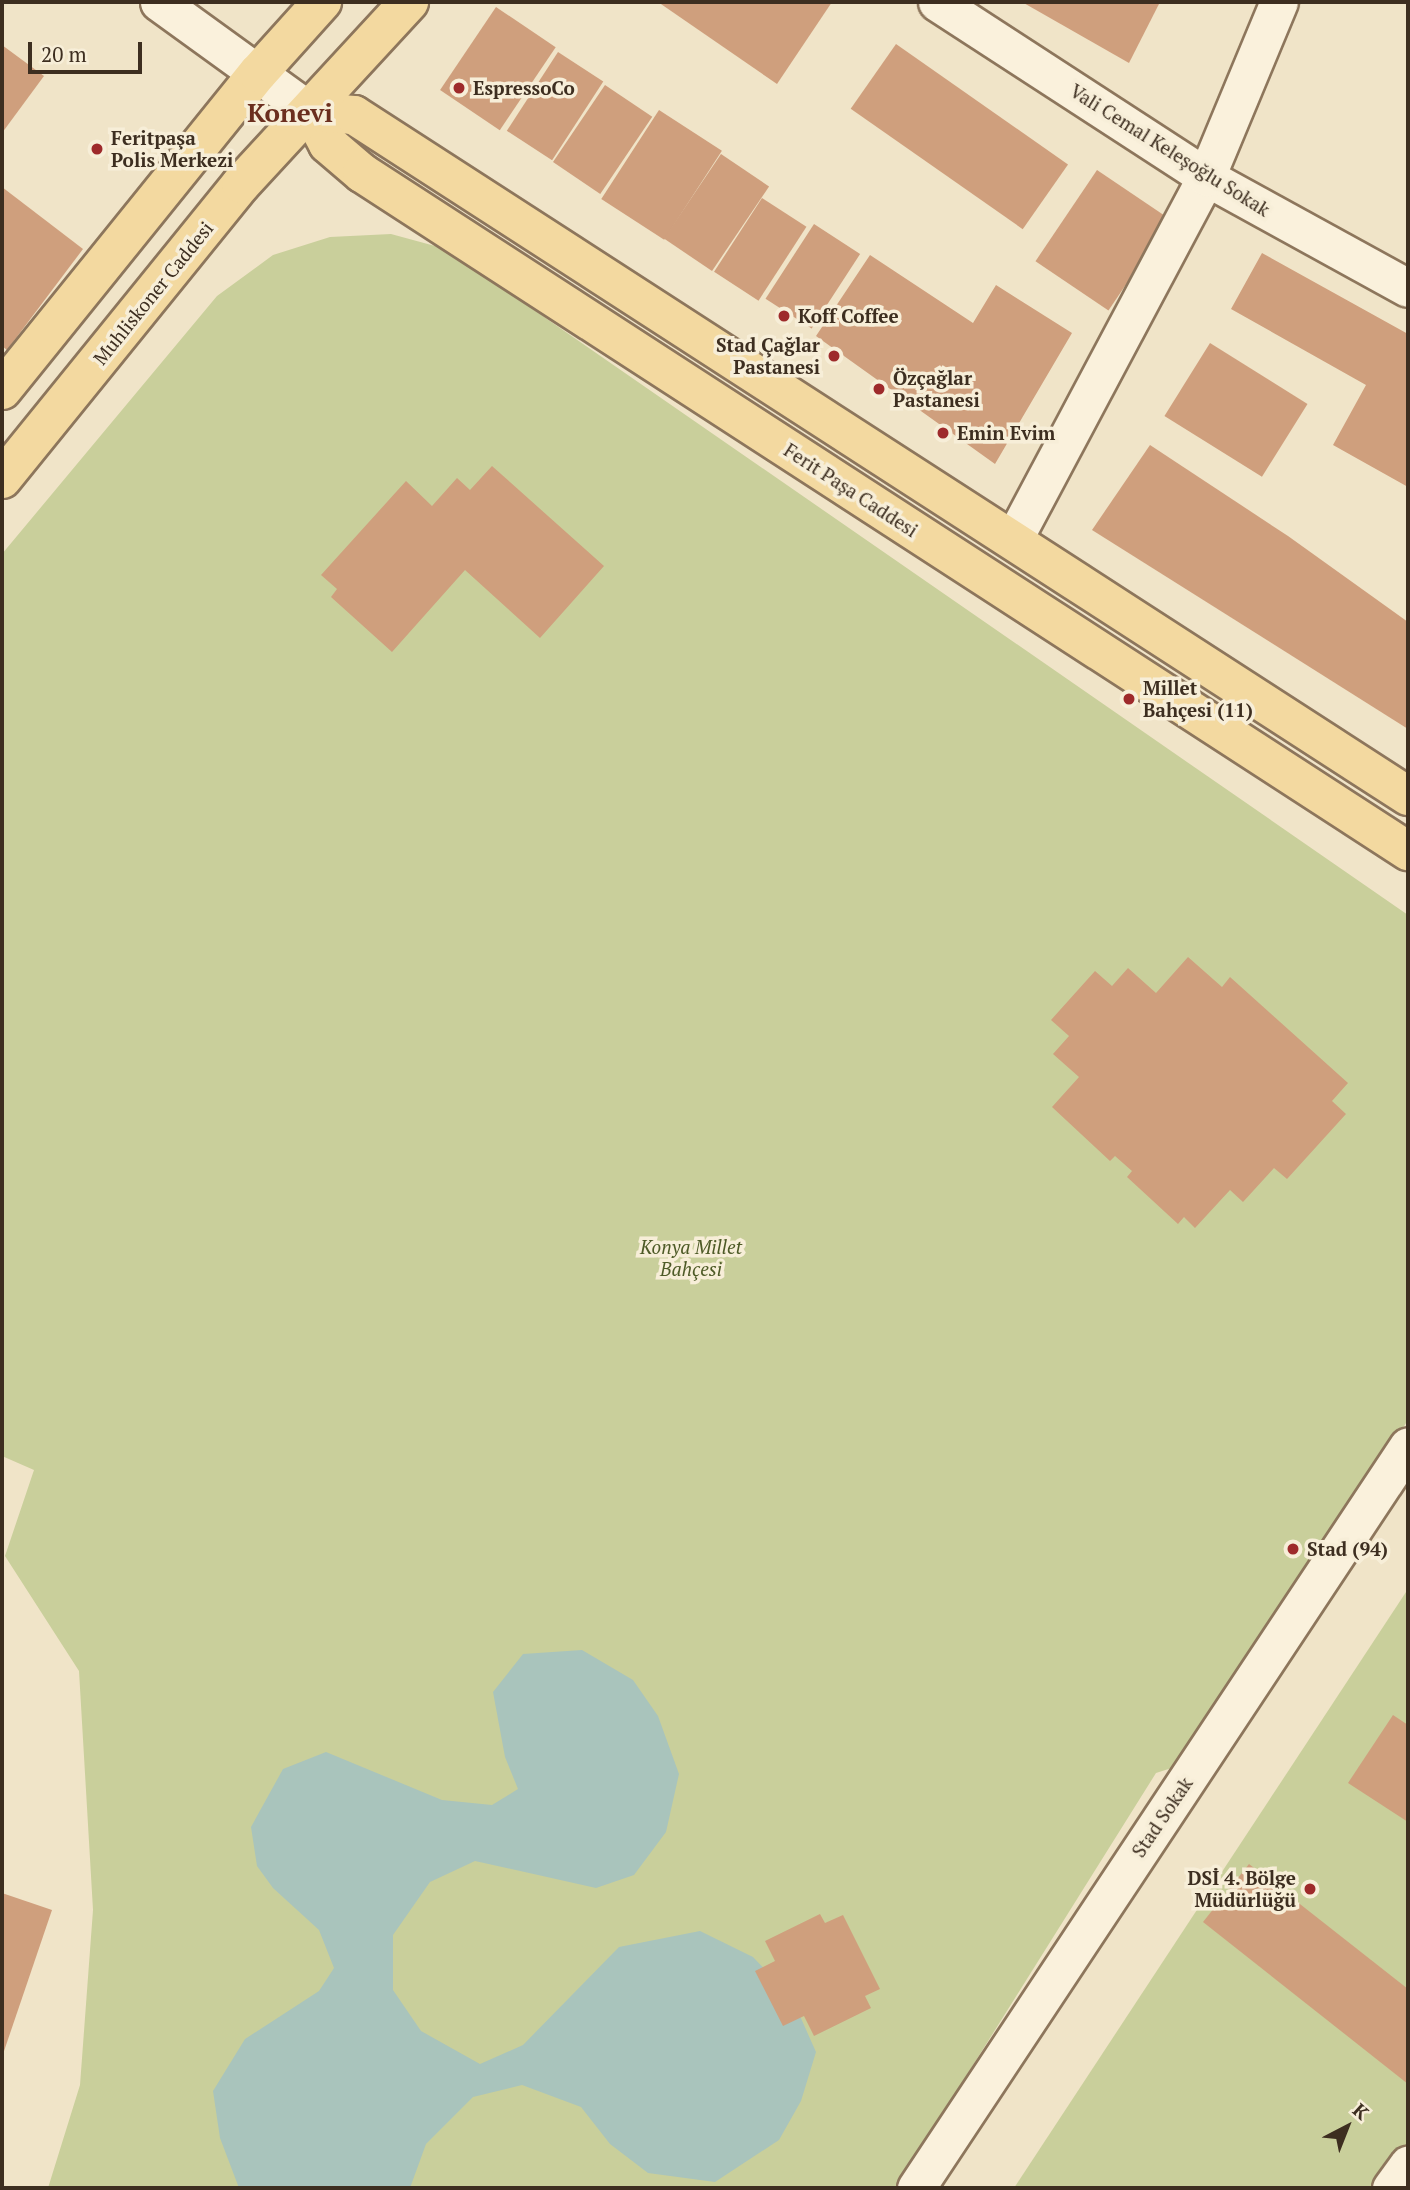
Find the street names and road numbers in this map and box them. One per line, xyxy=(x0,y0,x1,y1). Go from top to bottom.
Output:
street label: Vali Cemal Keleşoğlu Sokak xyxy=(1066,79,1274,221)
street label: Muhliskoner Caddesi xyxy=(88,217,218,369)
street label: Ferit Paşa Caddesi xyxy=(780,438,922,542)
street label: Stad Sokak xyxy=(1127,1773,1197,1861)

